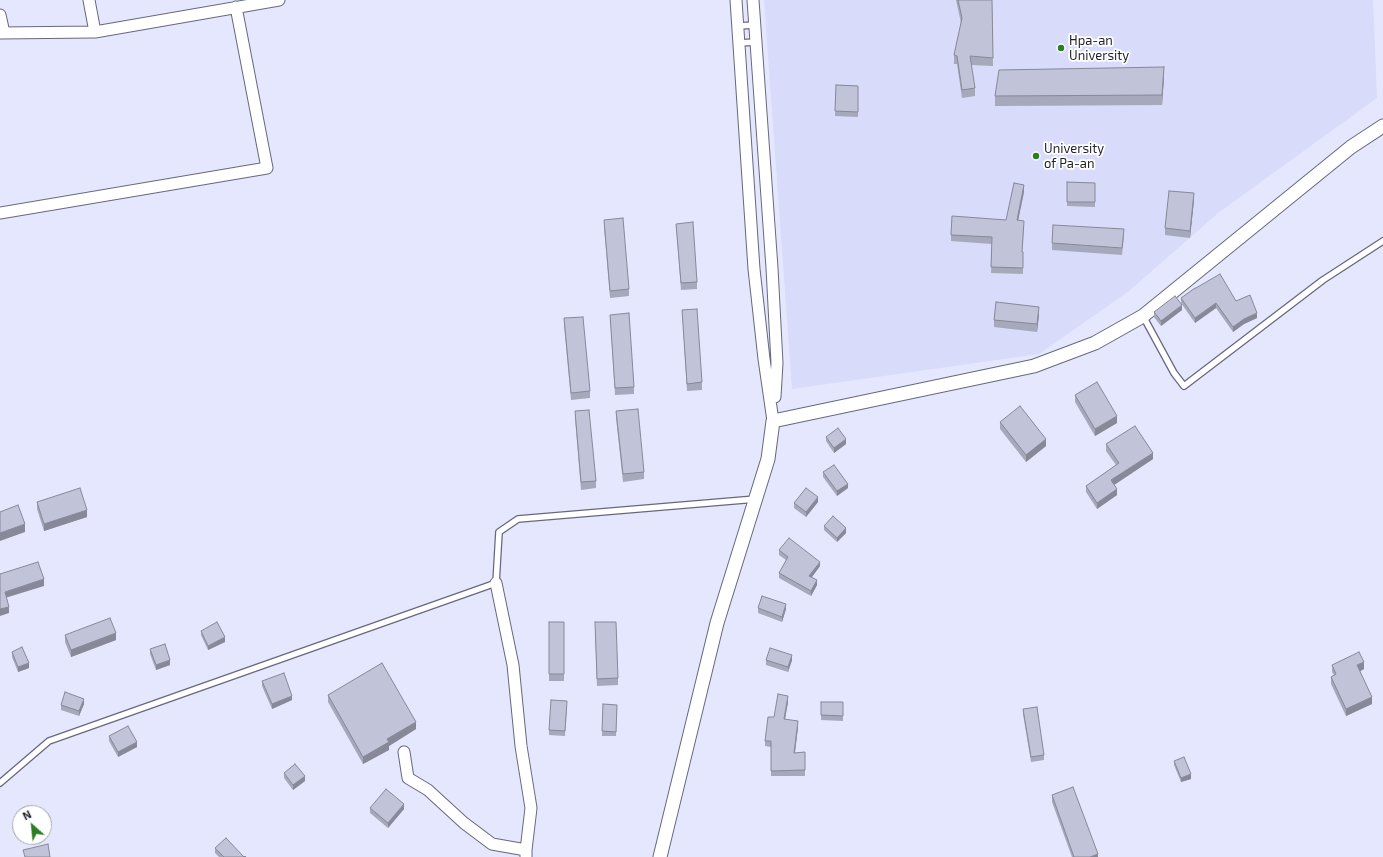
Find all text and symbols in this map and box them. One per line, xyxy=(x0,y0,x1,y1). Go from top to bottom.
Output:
place label: Hpa-an University xyxy=(1069,33,1129,64)
marker: Hpa-an University xyxy=(1056,43,1066,53)
place label: University of Pa-an xyxy=(1044,141,1104,172)
marker: University of Pa-an xyxy=(1031,151,1041,161)
north arrow xyxy=(12,805,52,845)
text: N xyxy=(20,807,33,822)

